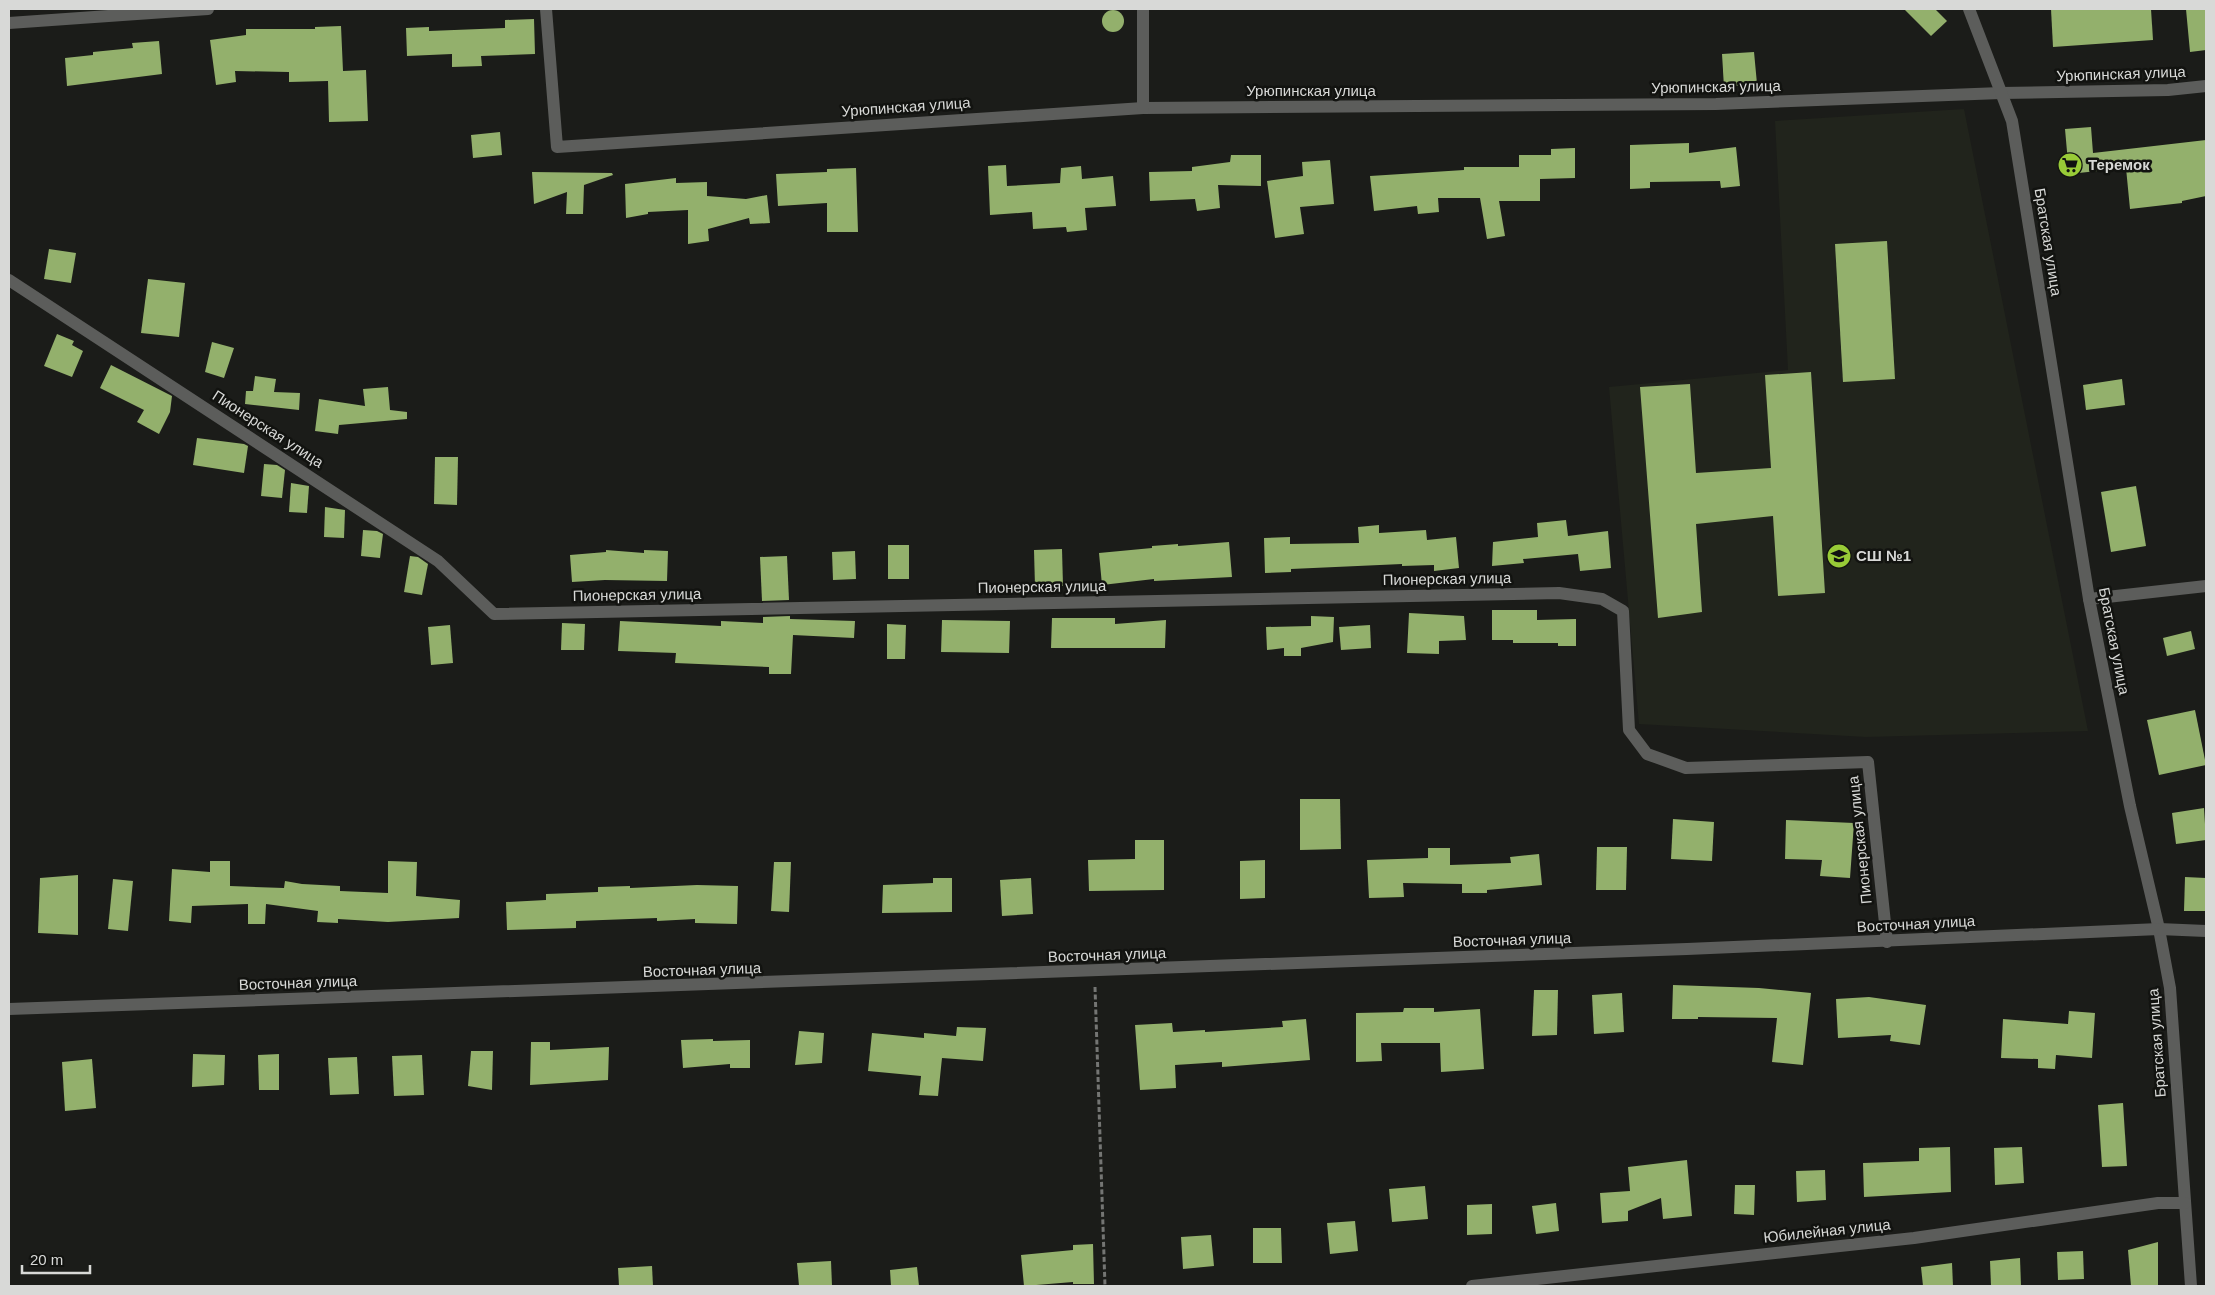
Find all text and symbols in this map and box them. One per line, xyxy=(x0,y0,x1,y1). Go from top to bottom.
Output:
street label: Урюпинская улица xyxy=(2056,63,2187,84)
street label: Урюпинская улица xyxy=(1651,77,1782,96)
street label: Урюпинская улица xyxy=(1246,82,1376,99)
street label: Урюпинская улица xyxy=(841,93,972,119)
supermarket icon: Теремок xyxy=(2057,152,2083,178)
place label: Теремок xyxy=(2088,156,2150,173)
street label: Братская улица xyxy=(2032,187,2066,298)
street label: Пионерская улица xyxy=(210,386,327,471)
school or university icon: СШ №1 xyxy=(1826,543,1852,569)
place label: СШ №1 xyxy=(1856,547,1911,564)
street label: Пионерская улица xyxy=(1382,569,1512,588)
street label: Пионерская улица xyxy=(977,577,1107,596)
street label: Пионерская улица xyxy=(572,585,702,604)
street label: Братская улица xyxy=(2096,586,2133,697)
street label: Пионерская улица xyxy=(1844,774,1875,905)
street label: Восточная улица xyxy=(1856,912,1976,935)
street label: Восточная улица xyxy=(1452,929,1572,950)
street label: Восточная улица xyxy=(1047,944,1167,965)
street label: Восточная улица xyxy=(642,959,762,980)
street label: Восточная улица xyxy=(238,972,358,993)
street label: Братская улица xyxy=(2144,987,2169,1098)
street label: Юбилейная улица xyxy=(1763,1215,1892,1246)
scale bar xyxy=(22,1242,90,1274)
text: 20 m xyxy=(30,1251,63,1268)

